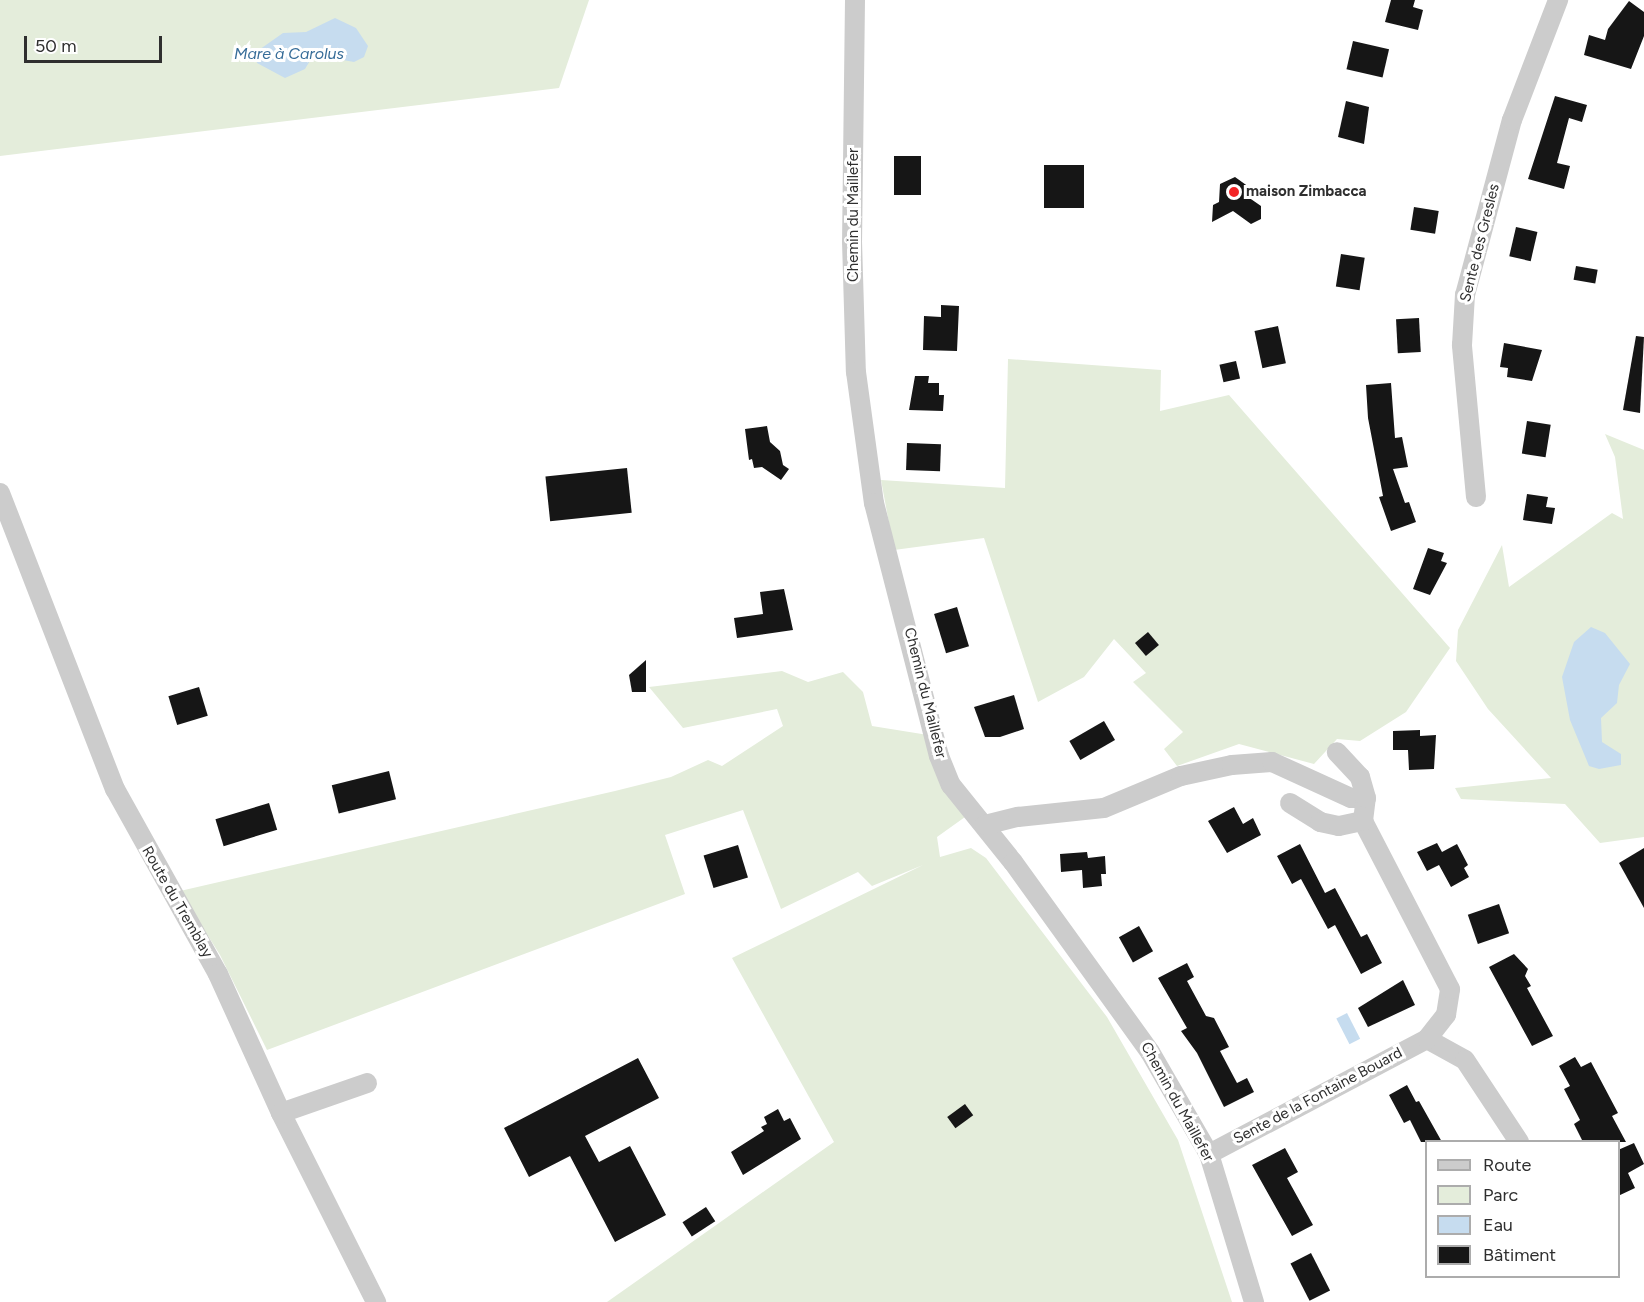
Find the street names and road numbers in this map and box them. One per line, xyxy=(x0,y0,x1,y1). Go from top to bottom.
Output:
street label: Chemin du Maillefer xyxy=(845,148,863,282)
street label: Sente des Gresles xyxy=(1457,182,1503,304)
street label: Chemin du Maillefer xyxy=(900,626,950,760)
street label: Route du Tremblay xyxy=(138,843,216,961)
street label: Chemin du Maillefer xyxy=(1137,1039,1217,1165)
street label: Sente de la Fontaine Bouard xyxy=(1231,1044,1405,1148)

